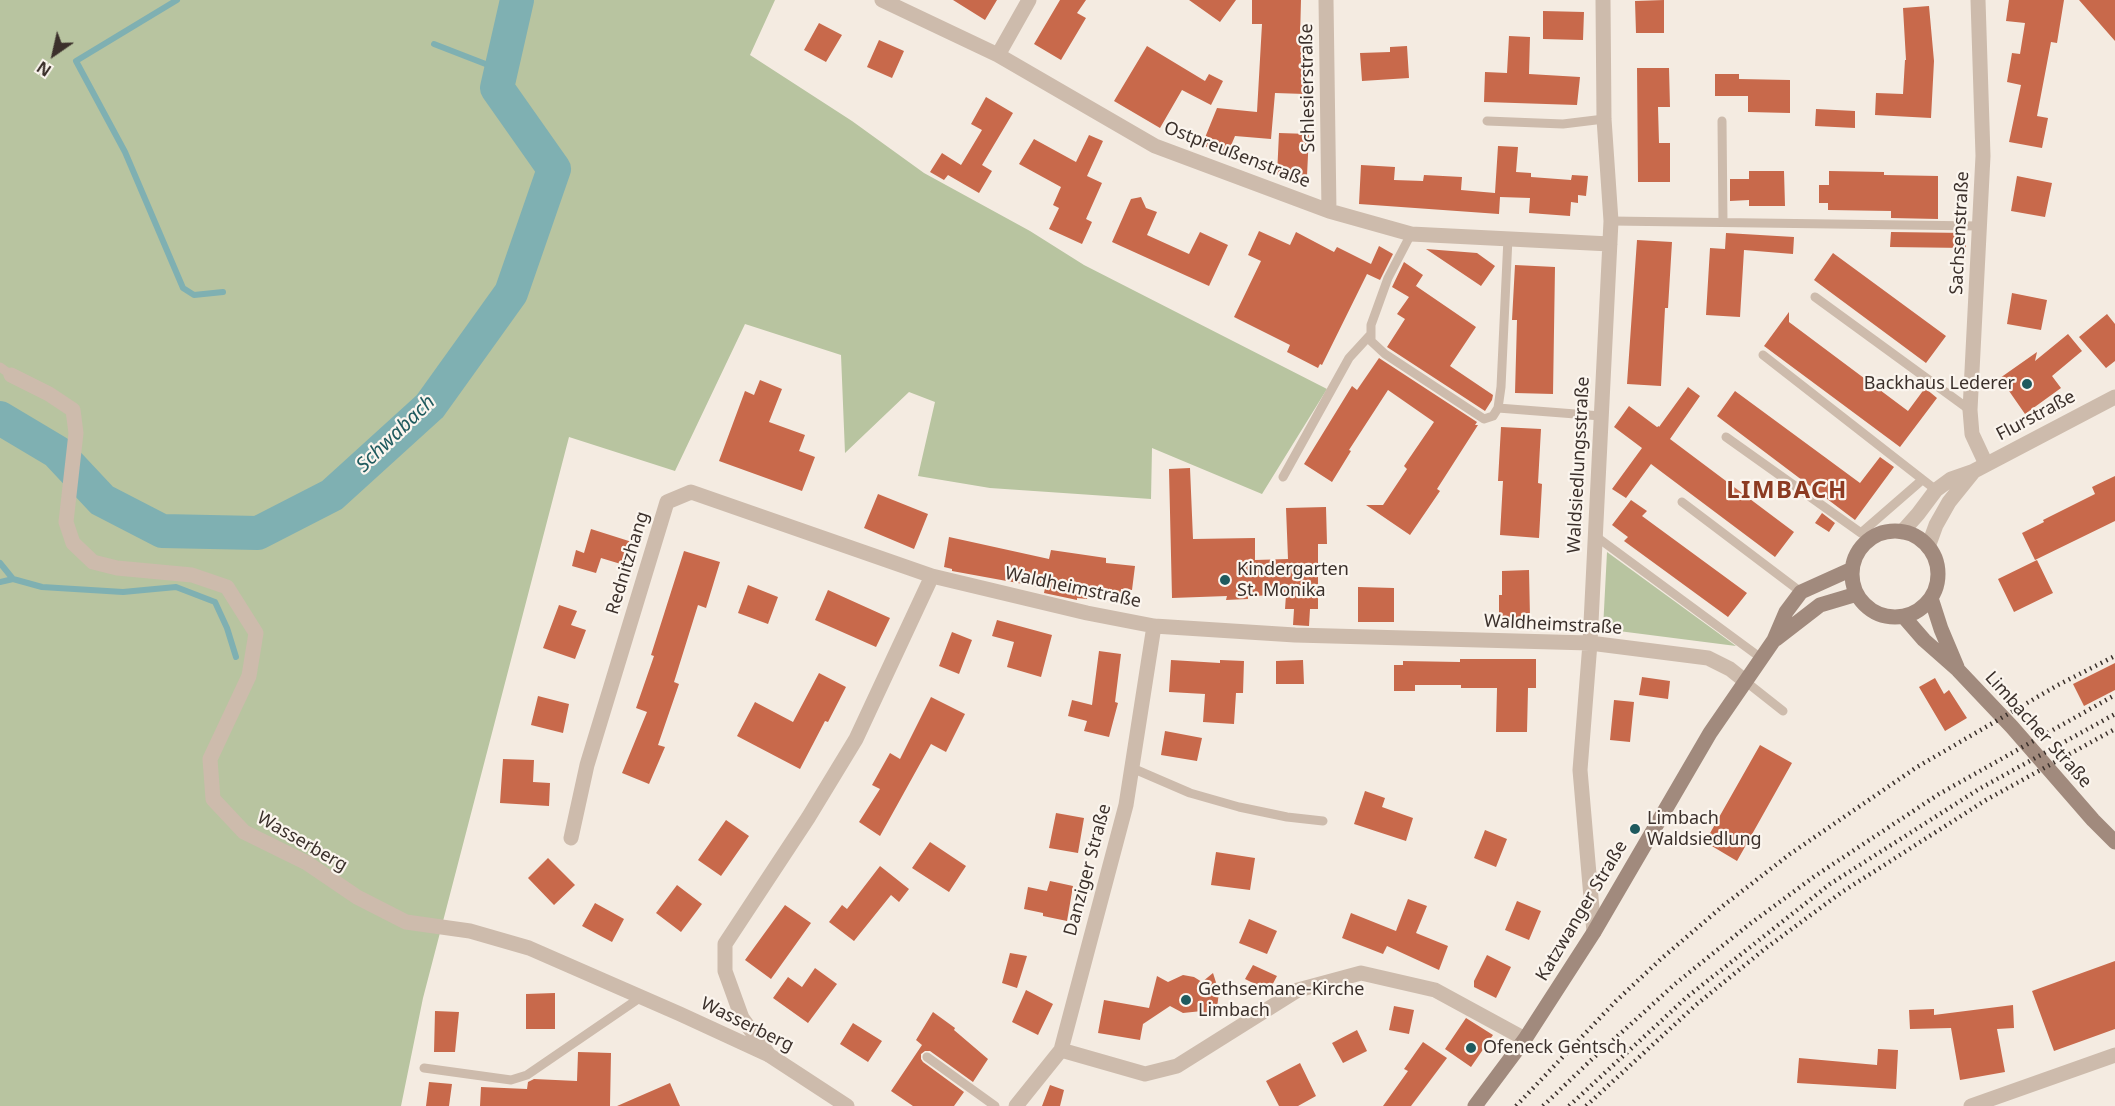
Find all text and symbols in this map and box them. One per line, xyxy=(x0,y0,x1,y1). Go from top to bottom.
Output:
street label: Schlesierstraße xyxy=(1296,23,1320,153)
north arrow xyxy=(24,24,84,84)
text: N xyxy=(32,56,55,82)
street label: Ostpreußenstraße xyxy=(1161,117,1313,193)
street label: Sachsenstraße xyxy=(1946,171,1974,295)
place label: Backhaus Lederer xyxy=(1864,373,2015,395)
street label: Waldsiedlungsstraße xyxy=(1564,376,1594,554)
marker: Backhaus Lederer xyxy=(2020,377,2034,391)
street label: Flurstraße xyxy=(1993,386,2079,446)
water label: Schwabach xyxy=(352,391,440,477)
district label: LIMBACH xyxy=(1726,477,1848,505)
street label: Rednitzhang xyxy=(602,509,654,617)
place label: Kindergarten St. Monika xyxy=(1237,559,1349,602)
street label: Waldheimstraße xyxy=(1003,563,1143,613)
marker: Kindergarten St. Monika xyxy=(1218,573,1232,587)
street label: Waldheimstraße xyxy=(1483,611,1623,639)
street label: Limbacher Straße xyxy=(1980,667,2096,793)
street label: Danziger Straße xyxy=(1060,802,1116,938)
street label: Wasserberg xyxy=(253,807,351,877)
place label: Limbach Waldsiedlung xyxy=(1647,808,1762,850)
marker: Limbach Waldsiedlung xyxy=(1628,822,1642,836)
street label: Katzwanger Straße xyxy=(1532,837,1632,985)
place label: Gethsemane-Kirche Limbach xyxy=(1198,979,1364,1022)
street label: Wasserberg xyxy=(697,993,797,1057)
marker: Gethsemane-Kirche Limbach xyxy=(1179,993,1193,1007)
place label: Ofeneck Gentsch xyxy=(1483,1037,1627,1059)
marker: Ofeneck Gentsch xyxy=(1464,1041,1478,1055)

